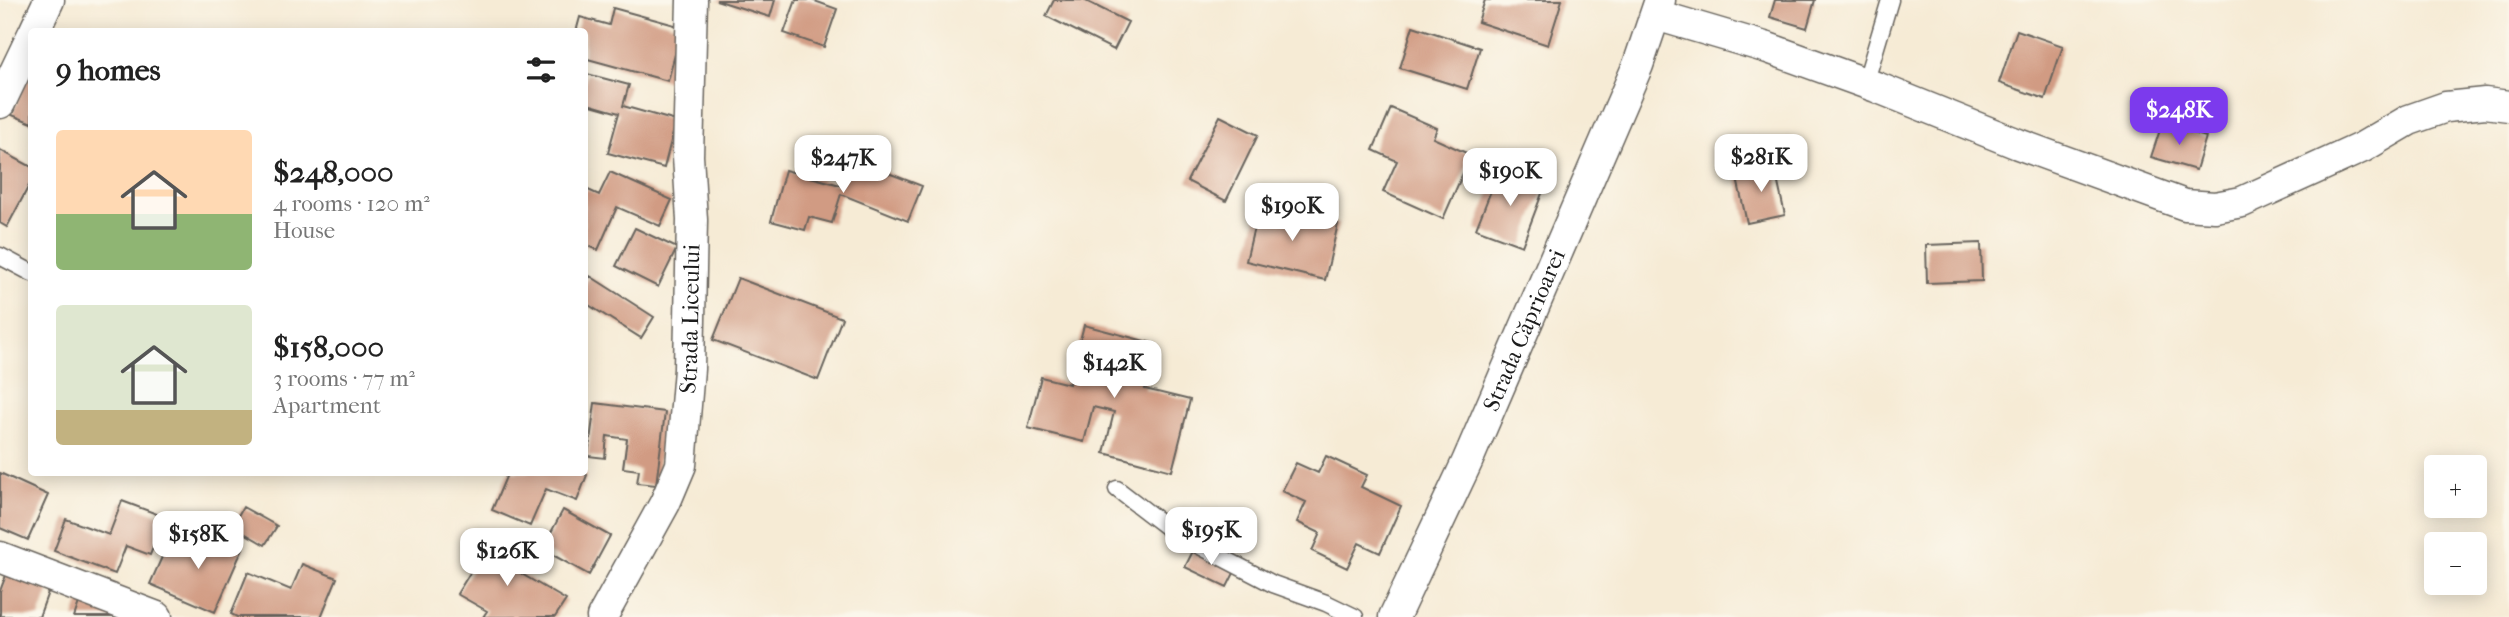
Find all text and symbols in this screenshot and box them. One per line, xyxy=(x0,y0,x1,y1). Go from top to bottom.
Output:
icon: filters xyxy=(522,51,560,89)
text: 9 homes xyxy=(56,53,161,88)
pin: $248K xyxy=(2130,88,2228,147)
text: $248K xyxy=(2146,96,2212,123)
pin: $281K xyxy=(1712,134,1810,194)
pin: $247K xyxy=(794,136,892,195)
text: $281K xyxy=(1731,143,1791,170)
text: $247K xyxy=(810,144,876,171)
pin: $190K xyxy=(1461,148,1559,208)
text: $248,000 xyxy=(273,155,394,190)
text: $190K xyxy=(1479,157,1541,184)
icon: home xyxy=(112,158,196,242)
pin: $190K xyxy=(1243,184,1341,243)
text: 4 rooms · 120 m² xyxy=(273,190,430,217)
text: $190K xyxy=(1261,192,1323,219)
text: House xyxy=(273,217,335,244)
street label: Strada Liceului xyxy=(674,244,706,395)
street label: Strada Căprioarei xyxy=(1478,245,1571,415)
text: $158,000 xyxy=(273,330,384,365)
icon: home xyxy=(112,333,196,417)
pin: $142K xyxy=(1065,340,1163,400)
text: $142K xyxy=(1083,349,1146,376)
text: 3 rooms · 77 m² xyxy=(273,365,415,392)
text: Apartment xyxy=(273,392,381,419)
map controls xyxy=(2424,455,2487,595)
button: + xyxy=(2424,455,2487,518)
pin: $195K xyxy=(1162,508,1260,567)
pin: $158K xyxy=(149,512,247,571)
text: $195K xyxy=(1181,516,1241,543)
text: $158K xyxy=(169,520,228,547)
pin: $126K xyxy=(458,528,556,588)
button: − xyxy=(2424,532,2487,595)
text: $126K xyxy=(476,537,538,564)

